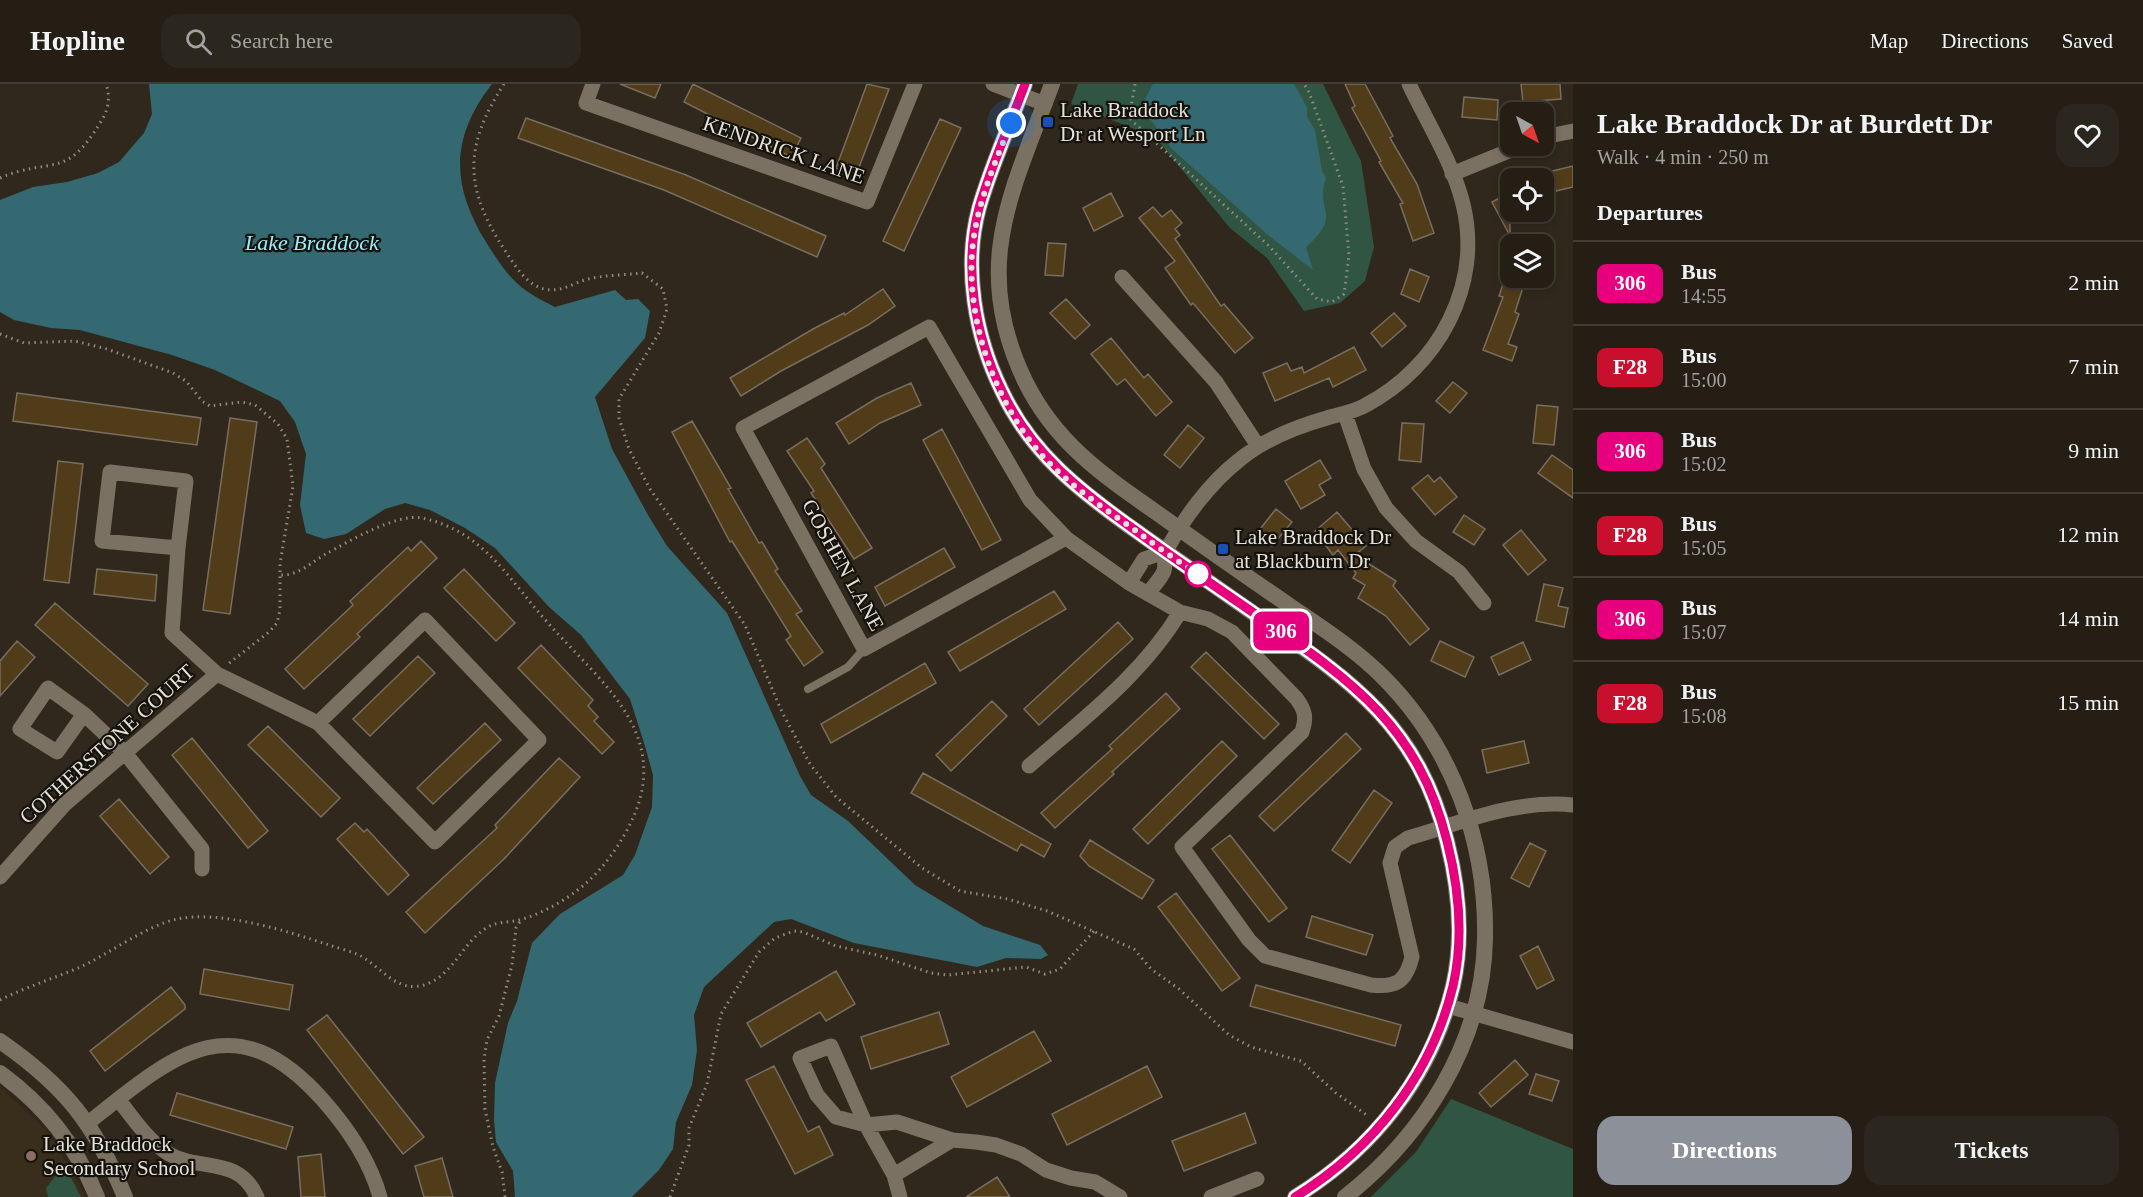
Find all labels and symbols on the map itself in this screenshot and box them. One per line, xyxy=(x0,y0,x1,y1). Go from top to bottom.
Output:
place label: Lake Braddock Dr at Wesport Ln xyxy=(1060,98,1206,146)
north arrow xyxy=(1500,102,1554,156)
your location xyxy=(996,108,1026,138)
street label: KENDRICK LANE xyxy=(700,111,868,189)
marker: Lake Braddock Dr at Wesport Ln xyxy=(1041,115,1055,129)
water label: Lake Braddock xyxy=(244,230,380,255)
street label: GOSHEN LANE xyxy=(797,495,889,635)
place label: Lake Braddock Dr at Blackburn Dr xyxy=(1235,525,1391,573)
marker: Lake Braddock Dr at Blackburn Dr xyxy=(1216,542,1230,556)
unlabelled marker xyxy=(1185,561,1211,587)
line badge: 306 xyxy=(1246,612,1316,650)
street label: COTHERSTONE COURT xyxy=(15,659,199,829)
place label: Lake Braddock Secondary School xyxy=(43,1132,195,1180)
marker: Lake Braddock Secondary School xyxy=(24,1149,38,1163)

